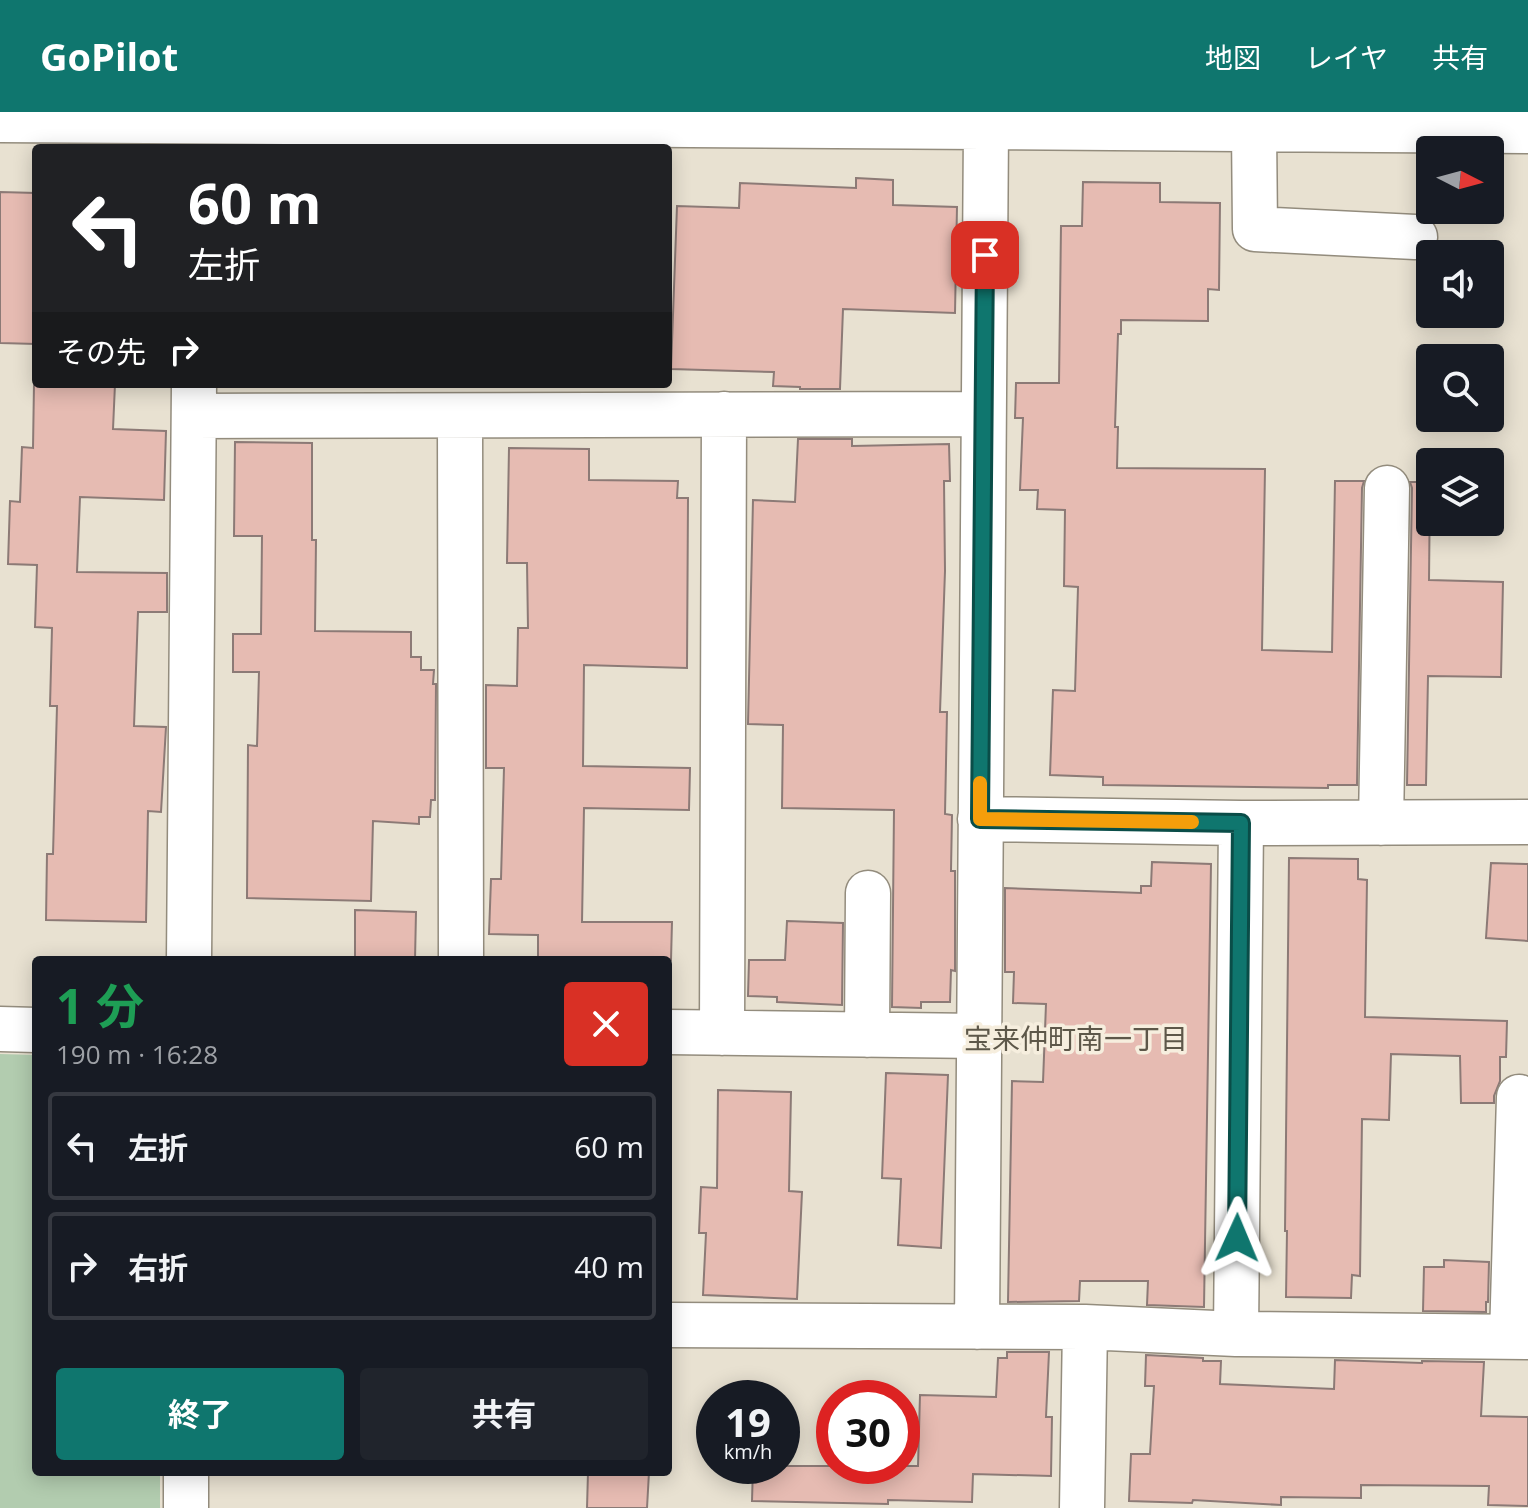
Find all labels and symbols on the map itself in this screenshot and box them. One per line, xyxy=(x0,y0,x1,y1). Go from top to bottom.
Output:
north arrow xyxy=(1416,136,1504,224)
pin xyxy=(951,221,1019,289)
district label: 宝来仲町南一丁目 xyxy=(964,1019,1188,1057)
position arrow xyxy=(1195,1196,1279,1280)
speed limit sign: 30 xyxy=(816,1380,920,1484)

